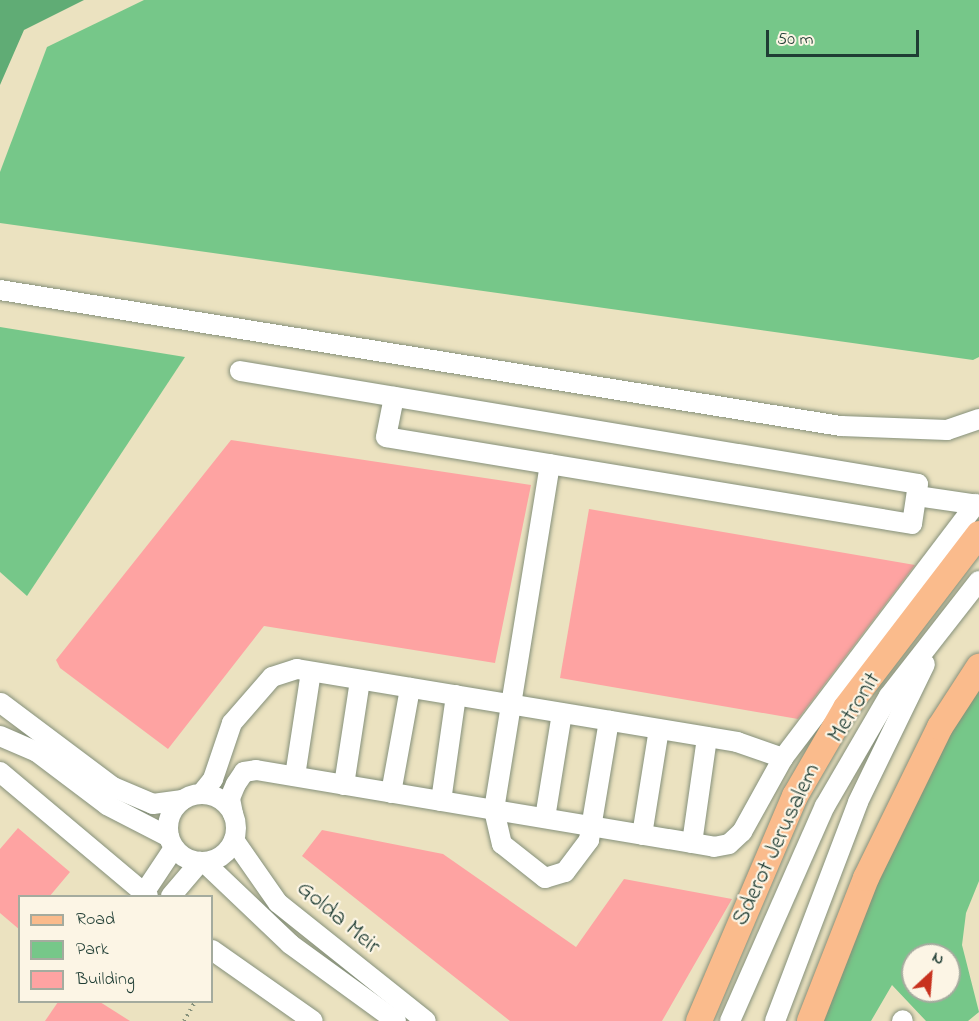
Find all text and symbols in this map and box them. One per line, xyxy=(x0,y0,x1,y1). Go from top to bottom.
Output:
scale bar xyxy=(769,18,922,56)
text: 50 m xyxy=(777,27,814,53)
street label: Metronit xyxy=(822,667,888,749)
street label: Sderot Jerusalem xyxy=(727,759,827,931)
street label: Golda Meir xyxy=(290,875,386,961)
legend xyxy=(18,895,213,1003)
text: Road xyxy=(76,907,115,933)
text: Park xyxy=(76,937,109,963)
north arrow xyxy=(901,943,961,1003)
text: N xyxy=(928,945,948,972)
text: Building xyxy=(76,967,135,993)

